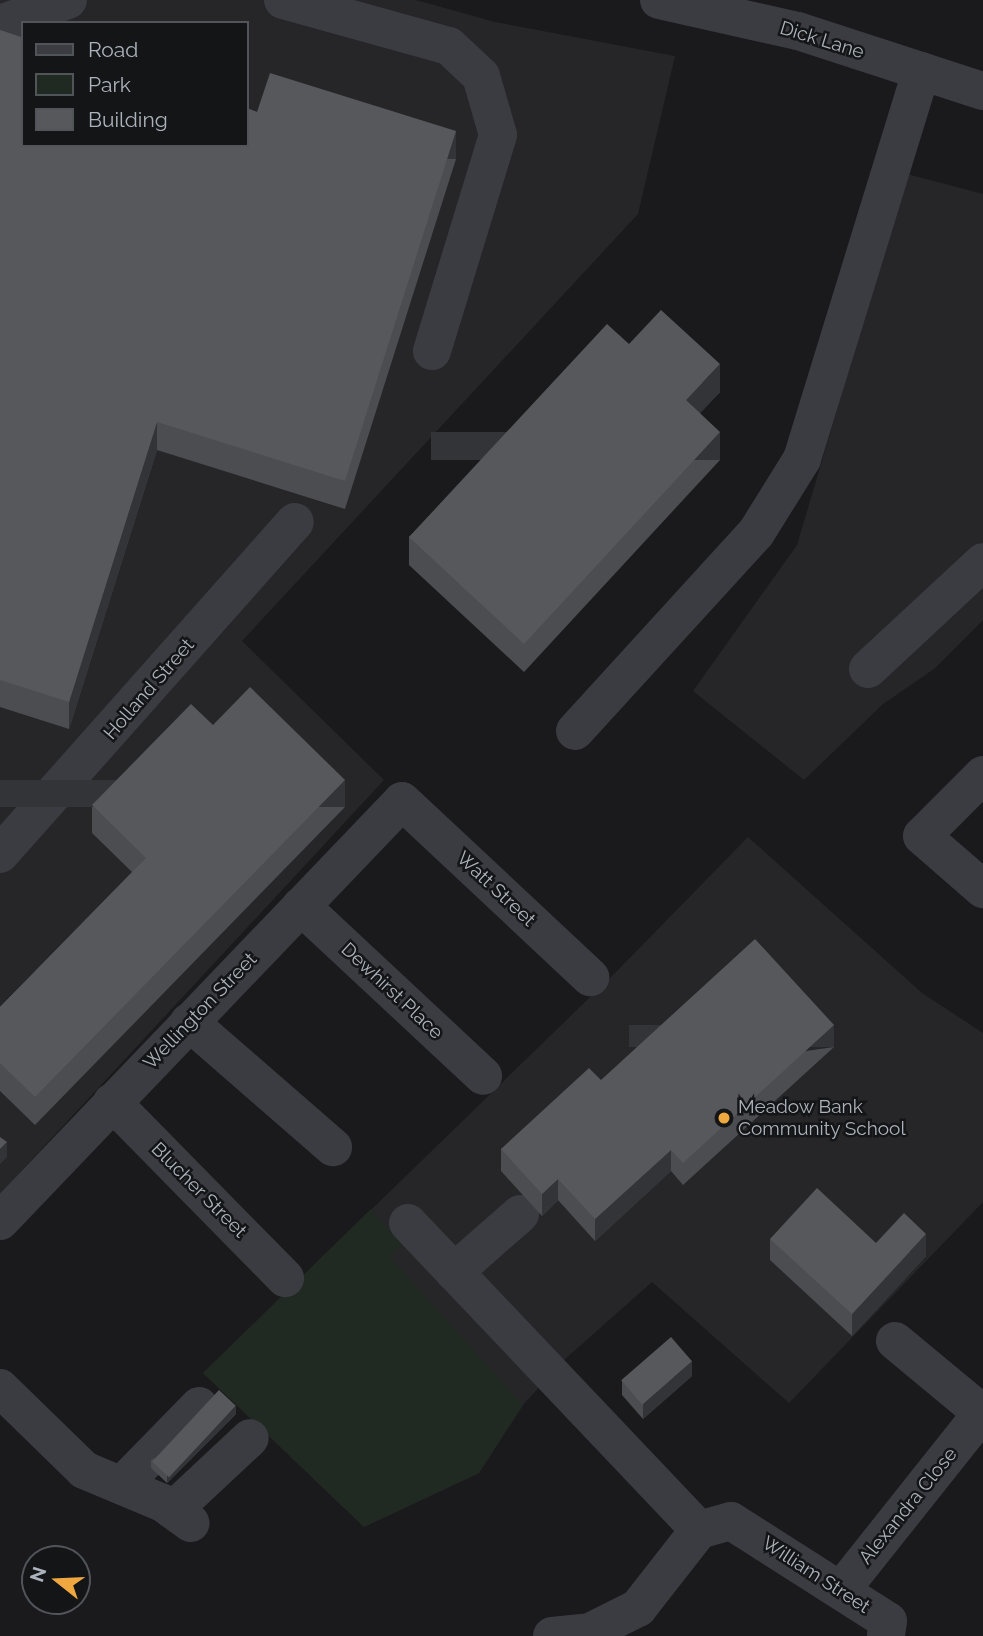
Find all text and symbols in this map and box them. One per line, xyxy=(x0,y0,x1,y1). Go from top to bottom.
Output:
street label: Dick Lane xyxy=(777,16,867,64)
legend xyxy=(21,21,248,147)
text: Road xyxy=(88,37,138,62)
text: Park xyxy=(88,72,131,97)
text: Building xyxy=(88,107,168,132)
street label: Holland Street xyxy=(99,634,199,744)
street label: Watt Street xyxy=(452,847,540,931)
street label: Dewhirst Place xyxy=(336,938,448,1044)
street label: Wellington Street xyxy=(139,948,261,1074)
place label: Meadow Bank Community School xyxy=(738,1096,906,1140)
marker: Meadow Bank Community School xyxy=(716,1110,732,1126)
street label: Blucher Street xyxy=(146,1137,252,1243)
street label: Alexandra Close xyxy=(854,1443,962,1569)
street label: William Street xyxy=(758,1532,874,1618)
north arrow xyxy=(21,1545,91,1615)
text: N xyxy=(25,1564,51,1584)

